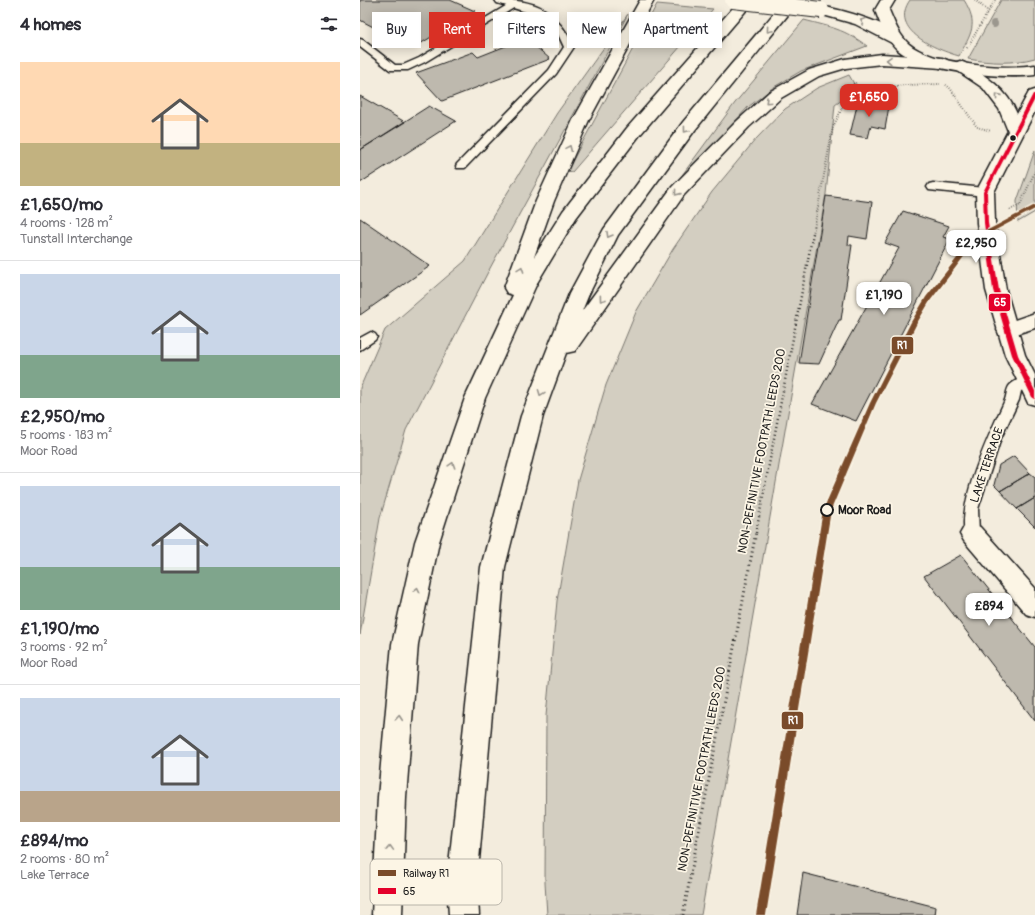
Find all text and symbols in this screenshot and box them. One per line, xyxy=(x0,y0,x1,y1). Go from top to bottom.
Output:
chip: Buy xyxy=(372,12,421,48)
chip: Rent xyxy=(429,12,485,48)
chip: Filters xyxy=(493,12,559,48)
chip: New xyxy=(567,12,621,48)
chip: Apartment xyxy=(629,12,722,48)
icon: filters xyxy=(318,13,340,35)
text: 4 homes xyxy=(20,14,81,35)
one-way arrow xyxy=(860,18,867,26)
one-way arrow xyxy=(766,25,773,33)
one-way arrow xyxy=(886,55,892,64)
pin: £1,650 xyxy=(836,84,902,118)
icon: home xyxy=(144,88,216,160)
text: £1,650 xyxy=(849,89,889,105)
one-way arrow xyxy=(996,94,1003,101)
one-way arrow xyxy=(766,96,773,103)
one-way arrow xyxy=(684,126,691,133)
unlabelled marker xyxy=(1008,133,1018,143)
one-way arrow xyxy=(564,145,572,152)
one-way arrow xyxy=(675,189,682,196)
text: £1,650/mo xyxy=(20,194,103,215)
text: 4 rooms · 128 m² xyxy=(20,215,113,231)
pin: £2,950 xyxy=(943,230,1009,264)
text: Tunstall Interchange xyxy=(20,231,132,247)
one-way arrow xyxy=(606,231,614,238)
text: £2,950 xyxy=(955,235,997,251)
one-way arrow xyxy=(516,265,524,272)
pin: £1,190 xyxy=(851,282,917,316)
text: £1,190 xyxy=(865,287,903,303)
line badge: 65 xyxy=(988,293,1011,312)
one-way arrow xyxy=(600,294,607,301)
text: 65 xyxy=(994,296,1006,309)
icon: home xyxy=(144,300,216,372)
line badge: R1 xyxy=(891,336,914,355)
text: R1 xyxy=(897,339,907,352)
street label: NON-DEFINITIVE FOOTPATH LEEDS 200 xyxy=(735,347,789,555)
one-way arrow xyxy=(538,389,546,396)
text: £2,950/mo xyxy=(20,406,105,427)
street label: LAKE TERRACE xyxy=(967,425,1007,505)
text: 5 rooms · 183 m² xyxy=(20,427,113,443)
text: Moor Road xyxy=(20,443,78,459)
one-way arrow xyxy=(448,462,456,469)
marker: Moor Road xyxy=(820,503,834,517)
place label: Moor Road xyxy=(838,503,891,518)
icon: home xyxy=(144,512,216,584)
one-way arrow xyxy=(412,587,421,593)
pin: £894 xyxy=(965,593,1013,627)
text: £894 xyxy=(974,598,1004,614)
text: £1,190/mo xyxy=(20,618,99,639)
text: 3 rooms · 92 m² xyxy=(20,639,108,655)
text: Moor Road xyxy=(20,655,78,671)
street label: NON-DEFINITIVE FOOTPATH LEEDS 200 xyxy=(675,665,729,873)
line badge: R1 xyxy=(781,711,804,730)
text: R1 xyxy=(788,714,798,727)
one-way arrow xyxy=(394,715,403,721)
icon: home xyxy=(144,724,216,796)
text: £894/mo xyxy=(20,830,88,851)
one-way arrow xyxy=(385,845,394,851)
text: 2 rooms · 80 m² xyxy=(20,851,109,867)
legend xyxy=(370,859,502,905)
text: Lake Terrace xyxy=(20,867,89,883)
text: Railway R1 xyxy=(403,867,449,880)
text: 65 xyxy=(403,885,415,898)

